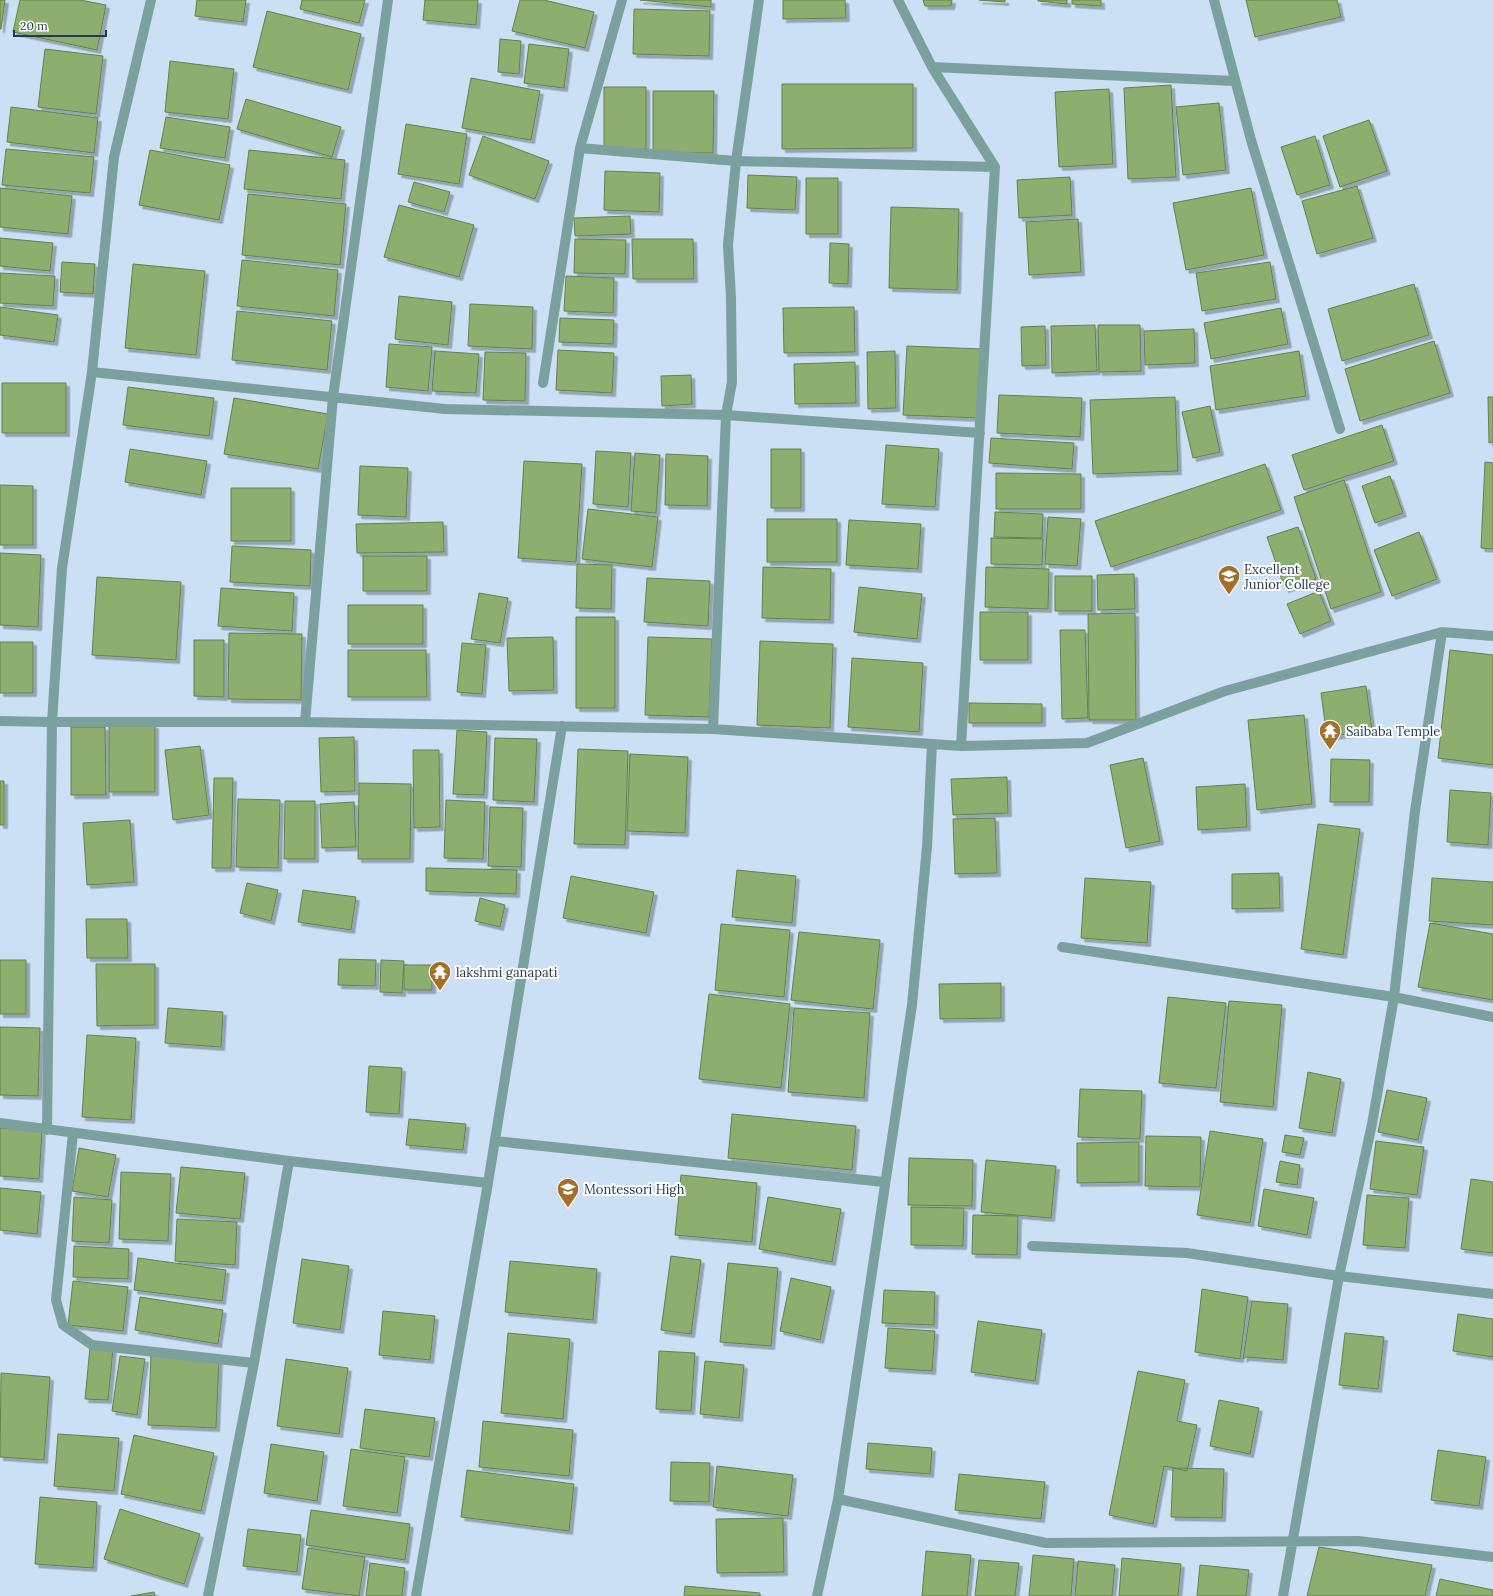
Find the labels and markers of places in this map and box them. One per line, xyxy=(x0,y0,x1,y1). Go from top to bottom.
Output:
place label: Excellent Junior College xyxy=(1243,561,1330,593)
school or university icon: Excellent Junior College xyxy=(1216,563,1242,596)
temple icon: Saibaba Temple xyxy=(1317,718,1343,751)
place label: Saibaba Temple xyxy=(1346,723,1440,740)
temple icon: lakshmi ganapati xyxy=(427,959,453,992)
place label: lakshmi ganapati xyxy=(456,964,558,981)
school or university icon: Montessori High xyxy=(555,1176,581,1209)
place label: Montessori High xyxy=(584,1181,685,1198)

